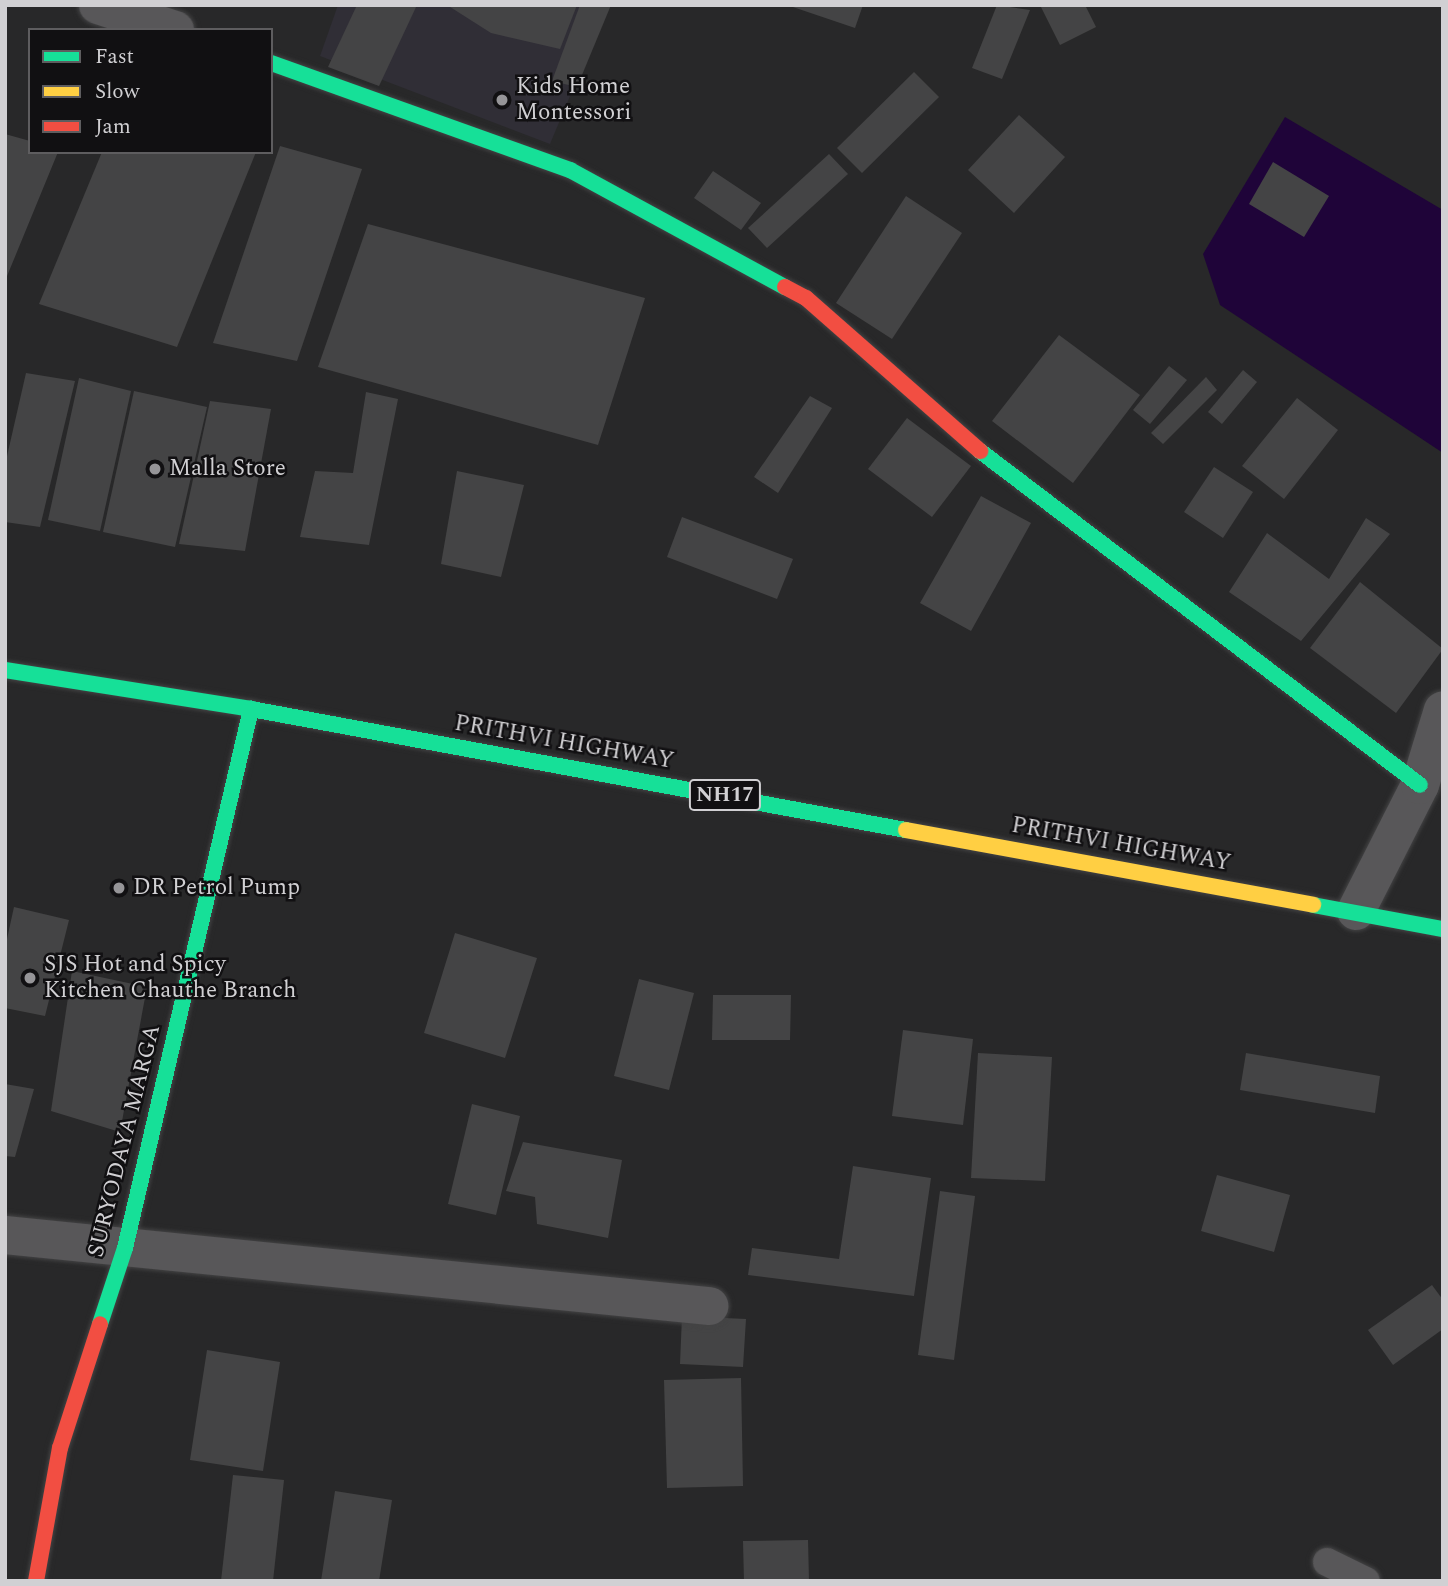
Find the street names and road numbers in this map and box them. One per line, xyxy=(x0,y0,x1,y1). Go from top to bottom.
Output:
street label: PRITHVI HIGHWAY xyxy=(452,710,676,776)
road number: NH17 xyxy=(688,778,762,812)
street label: PRITHVI HIGHWAY xyxy=(1009,812,1233,878)
street label: SURYODAYA MARGA xyxy=(83,1022,167,1260)

